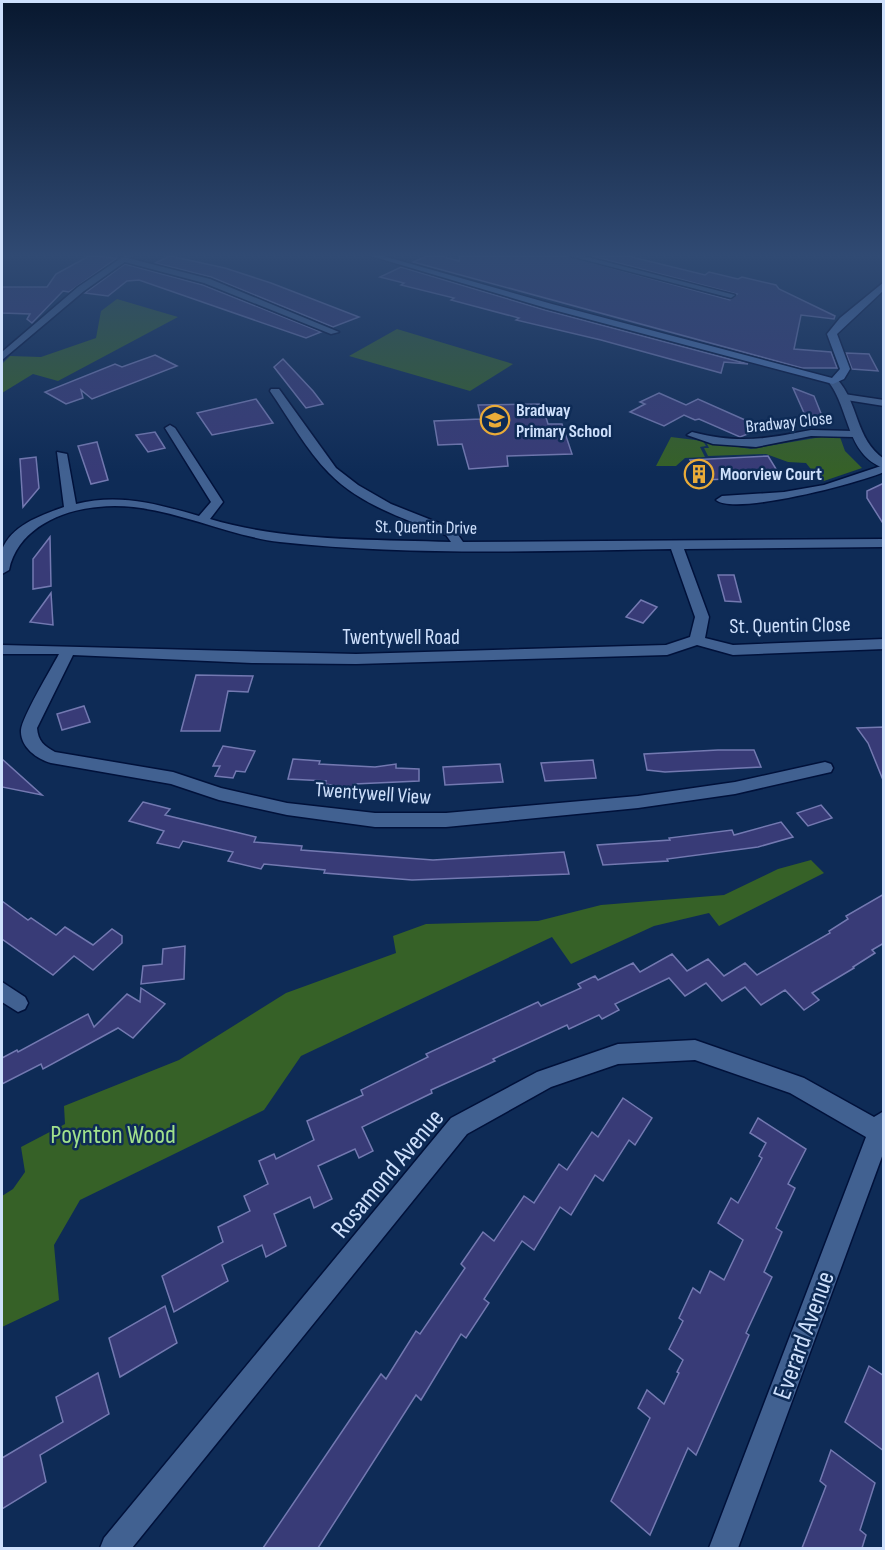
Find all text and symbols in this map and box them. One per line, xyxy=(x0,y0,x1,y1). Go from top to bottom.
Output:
place label: Bradway Primary School xyxy=(516,400,612,442)
school or university icon: Bradway Primary School xyxy=(479,404,511,436)
street label: Bradway Close xyxy=(745,408,833,437)
building icon: Moorview Court xyxy=(683,458,715,490)
place label: Moorview Court xyxy=(720,464,822,485)
street label: St. Quentin Drive xyxy=(375,516,477,539)
street label: St. Quentin Close xyxy=(729,612,851,639)
street label: Twentywell Road xyxy=(342,625,460,650)
street label: Twentywell View xyxy=(314,777,432,810)
street label: Rosamond Avenue xyxy=(325,1103,451,1245)
park label: Poynton Wood xyxy=(50,1120,176,1151)
street label: Everard Avenue xyxy=(767,1267,842,1404)

